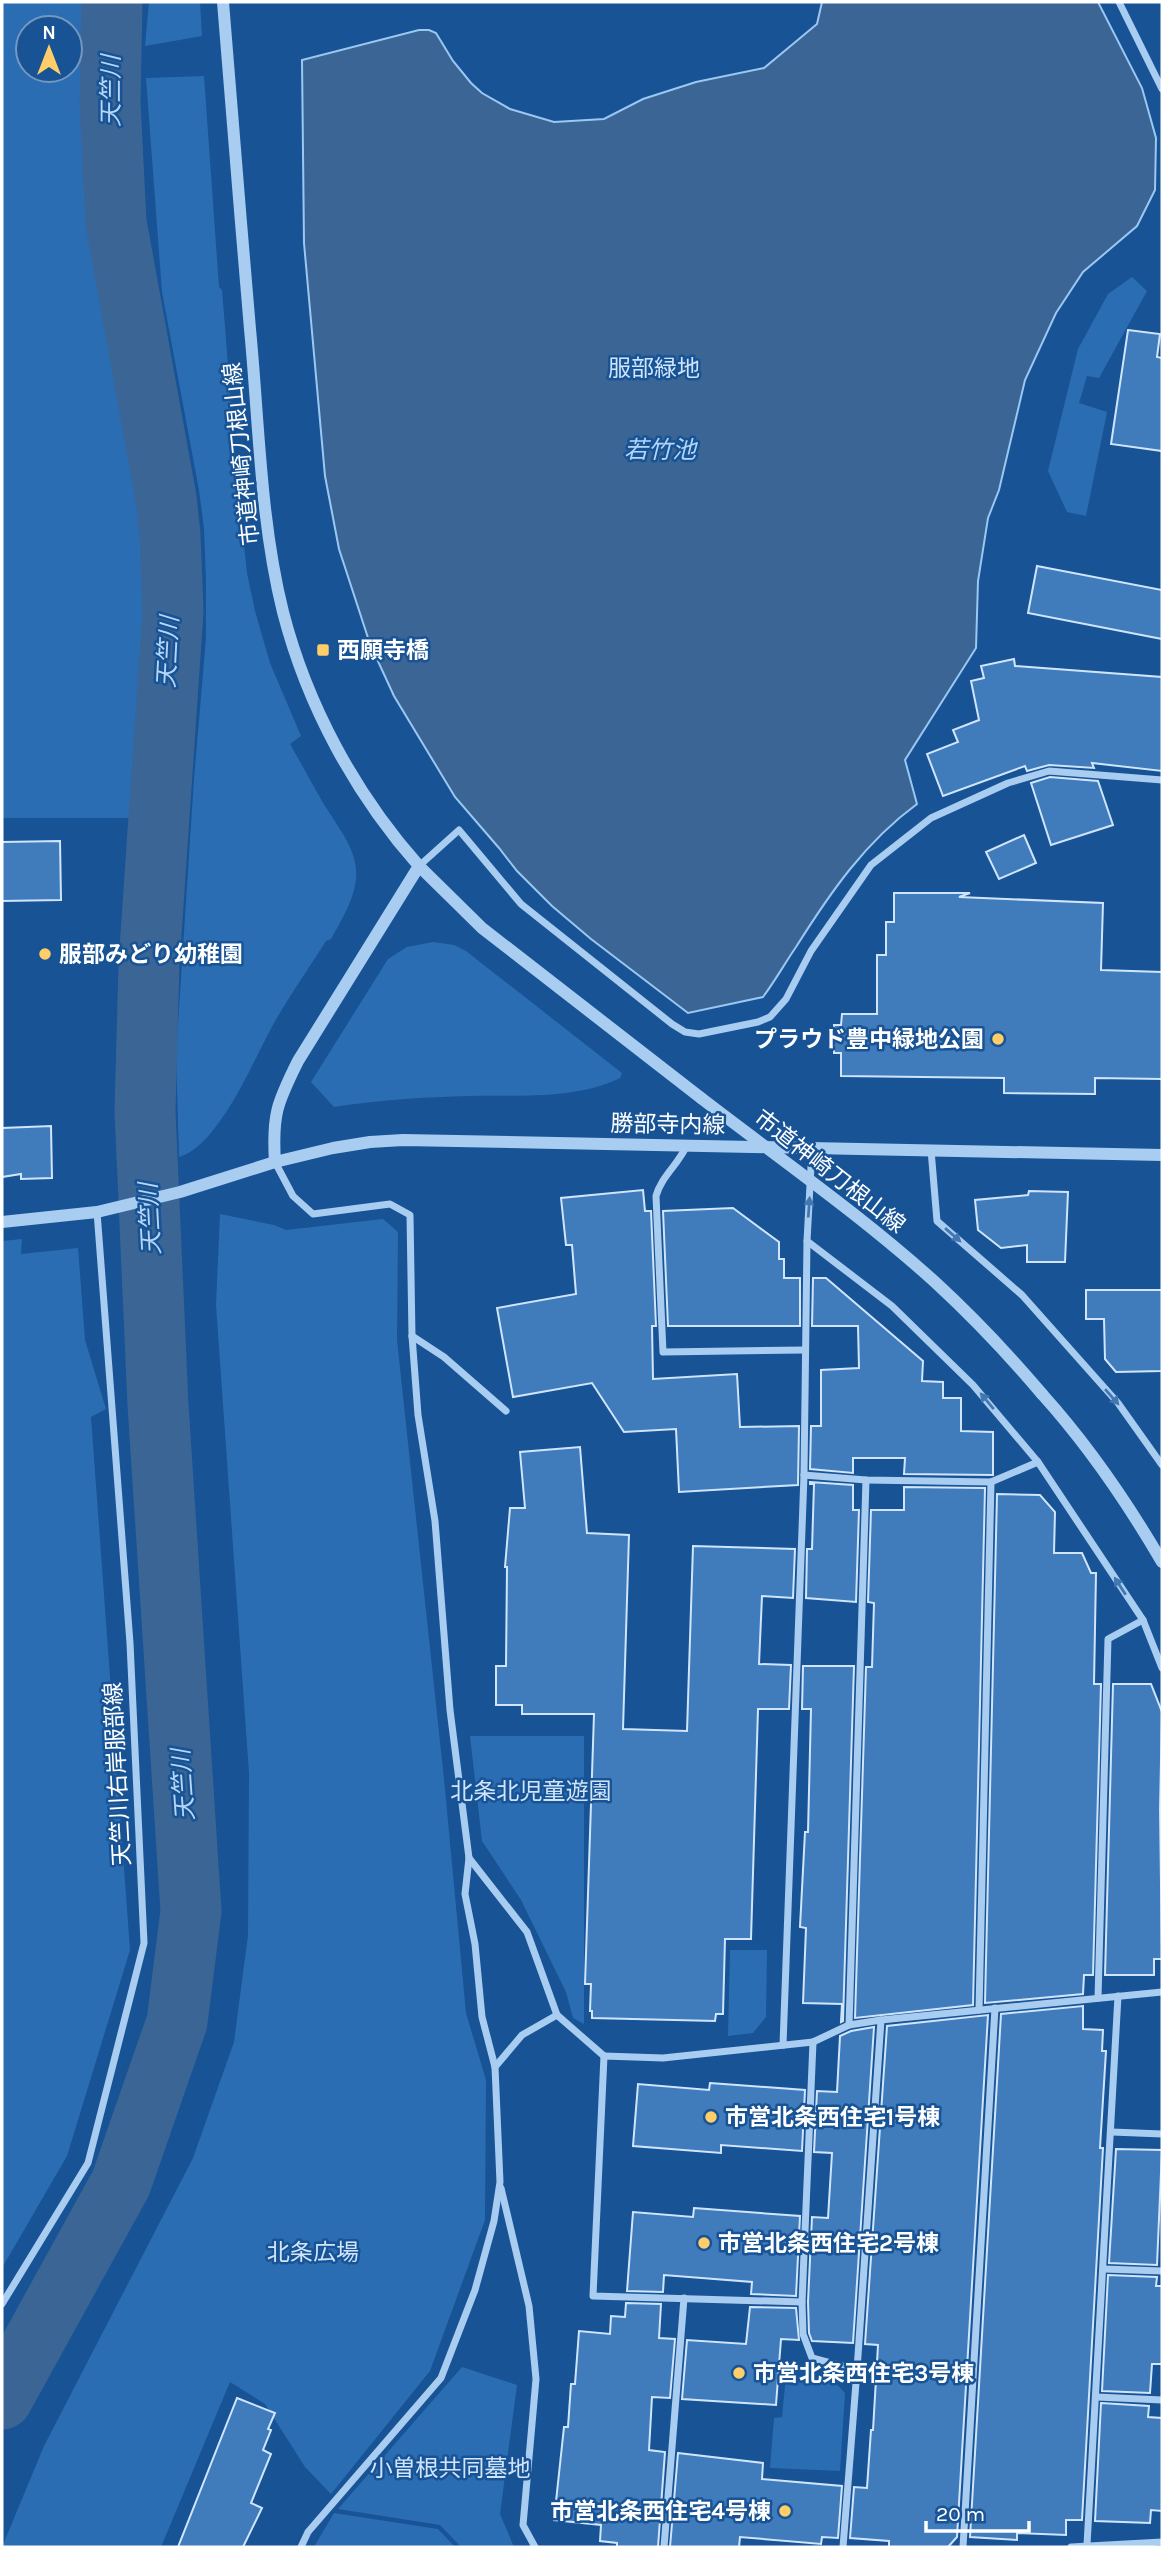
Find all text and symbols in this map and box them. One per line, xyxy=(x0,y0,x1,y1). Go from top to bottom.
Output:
north arrow xyxy=(14,14,84,84)
text: N xyxy=(42,22,56,44)
water label: 天竺川 xyxy=(97,52,125,127)
park label: 服部緑地 xyxy=(608,355,700,382)
street label: 市道神崎刀根山線 xyxy=(218,361,265,547)
water label: 若竹池 xyxy=(624,436,698,464)
water label: 天竺川 xyxy=(152,612,184,689)
place label: 西願寺橋 xyxy=(337,637,429,664)
marker: 西願寺橋 xyxy=(315,642,331,658)
place label: 服部みどり幼稚園 xyxy=(59,941,243,968)
marker: 服部みどり幼稚園 xyxy=(37,946,53,962)
place label: プラウド豊中緑地公園 xyxy=(754,1026,984,1053)
marker: プラウド豊中緑地公園 xyxy=(990,1031,1006,1047)
street label: 市道神崎刀根山線 xyxy=(749,1104,911,1239)
street label: 勝部寺内線 xyxy=(610,1110,726,1139)
water label: 天竺川 xyxy=(134,1179,166,1256)
one-way arrow xyxy=(804,1196,815,1218)
one-way arrow xyxy=(945,1227,962,1242)
one-way arrow xyxy=(1105,1388,1120,1406)
one-way arrow xyxy=(980,1393,995,1410)
one-way arrow xyxy=(1114,1576,1127,1595)
street label: 天竺川右岸服部線 xyxy=(99,1681,136,1867)
water label: 天竺川 xyxy=(166,1745,199,1822)
park label: 北条北児童遊園 xyxy=(451,1778,612,1805)
place label: 市営北条西住宅1号棟 xyxy=(725,2104,940,2131)
marker: 市営北条西住宅1号棟 xyxy=(703,2109,719,2125)
place label: 市営北条西住宅2号棟 xyxy=(718,2230,939,2257)
marker: 市営北条西住宅2号棟 xyxy=(696,2235,712,2251)
park label: 北条広場 xyxy=(267,2239,359,2266)
place label: 市営北条西住宅3号棟 xyxy=(753,2360,974,2387)
marker: 市営北条西住宅3号棟 xyxy=(731,2365,747,2381)
park label: 小曽根共同墓地 xyxy=(370,2455,531,2482)
scale bar xyxy=(926,2490,1029,2534)
place label: 市営北条西住宅4号棟 xyxy=(550,2498,771,2525)
text: 20 m xyxy=(936,2502,985,2526)
marker: 市営北条西住宅4号棟 xyxy=(777,2503,793,2519)

